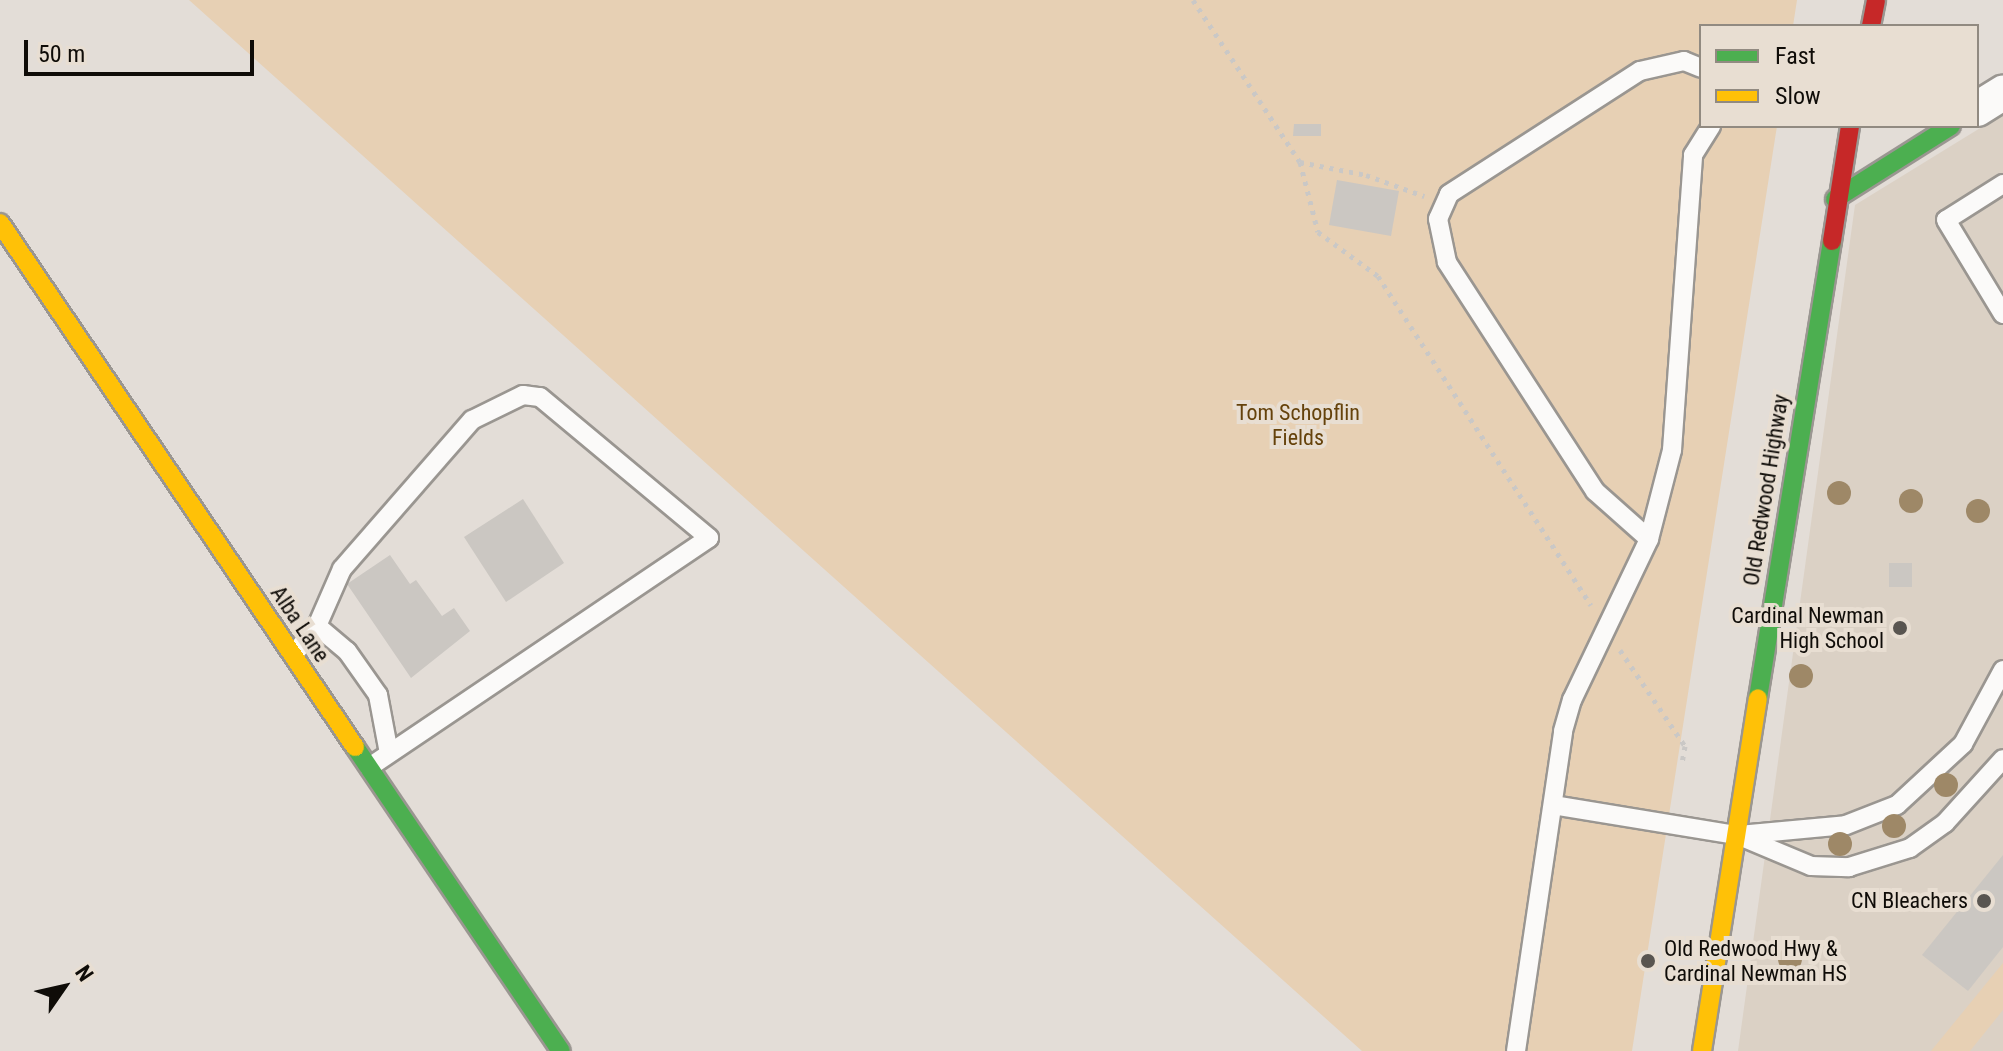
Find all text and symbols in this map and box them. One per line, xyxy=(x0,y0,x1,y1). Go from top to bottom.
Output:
scale bar xyxy=(28,24,258,74)
legend xyxy=(1699,24,1979,128)
text: 50 m xyxy=(38,40,85,68)
text: Fast xyxy=(1775,42,1816,70)
text: Slow xyxy=(1775,82,1821,110)
street label: Old Redwood Highway xyxy=(1738,392,1794,588)
park label: Tom Schopflin Fields xyxy=(1236,399,1360,450)
street label: Alba Lane xyxy=(265,581,335,667)
place label: Cardinal Newman High School xyxy=(1731,602,1884,654)
marker: Cardinal Newman High School xyxy=(1891,619,1909,637)
place label: CN Bleachers xyxy=(1851,888,1968,914)
marker: CN Bleachers xyxy=(1975,892,1993,910)
place label: Old Redwood Hwy & Cardinal Newman HS xyxy=(1664,935,1847,986)
north arrow xyxy=(24,947,104,1027)
marker: Old Redwood Hwy & Cardinal Newman HS xyxy=(1639,952,1657,970)
text: N xyxy=(70,961,98,986)

